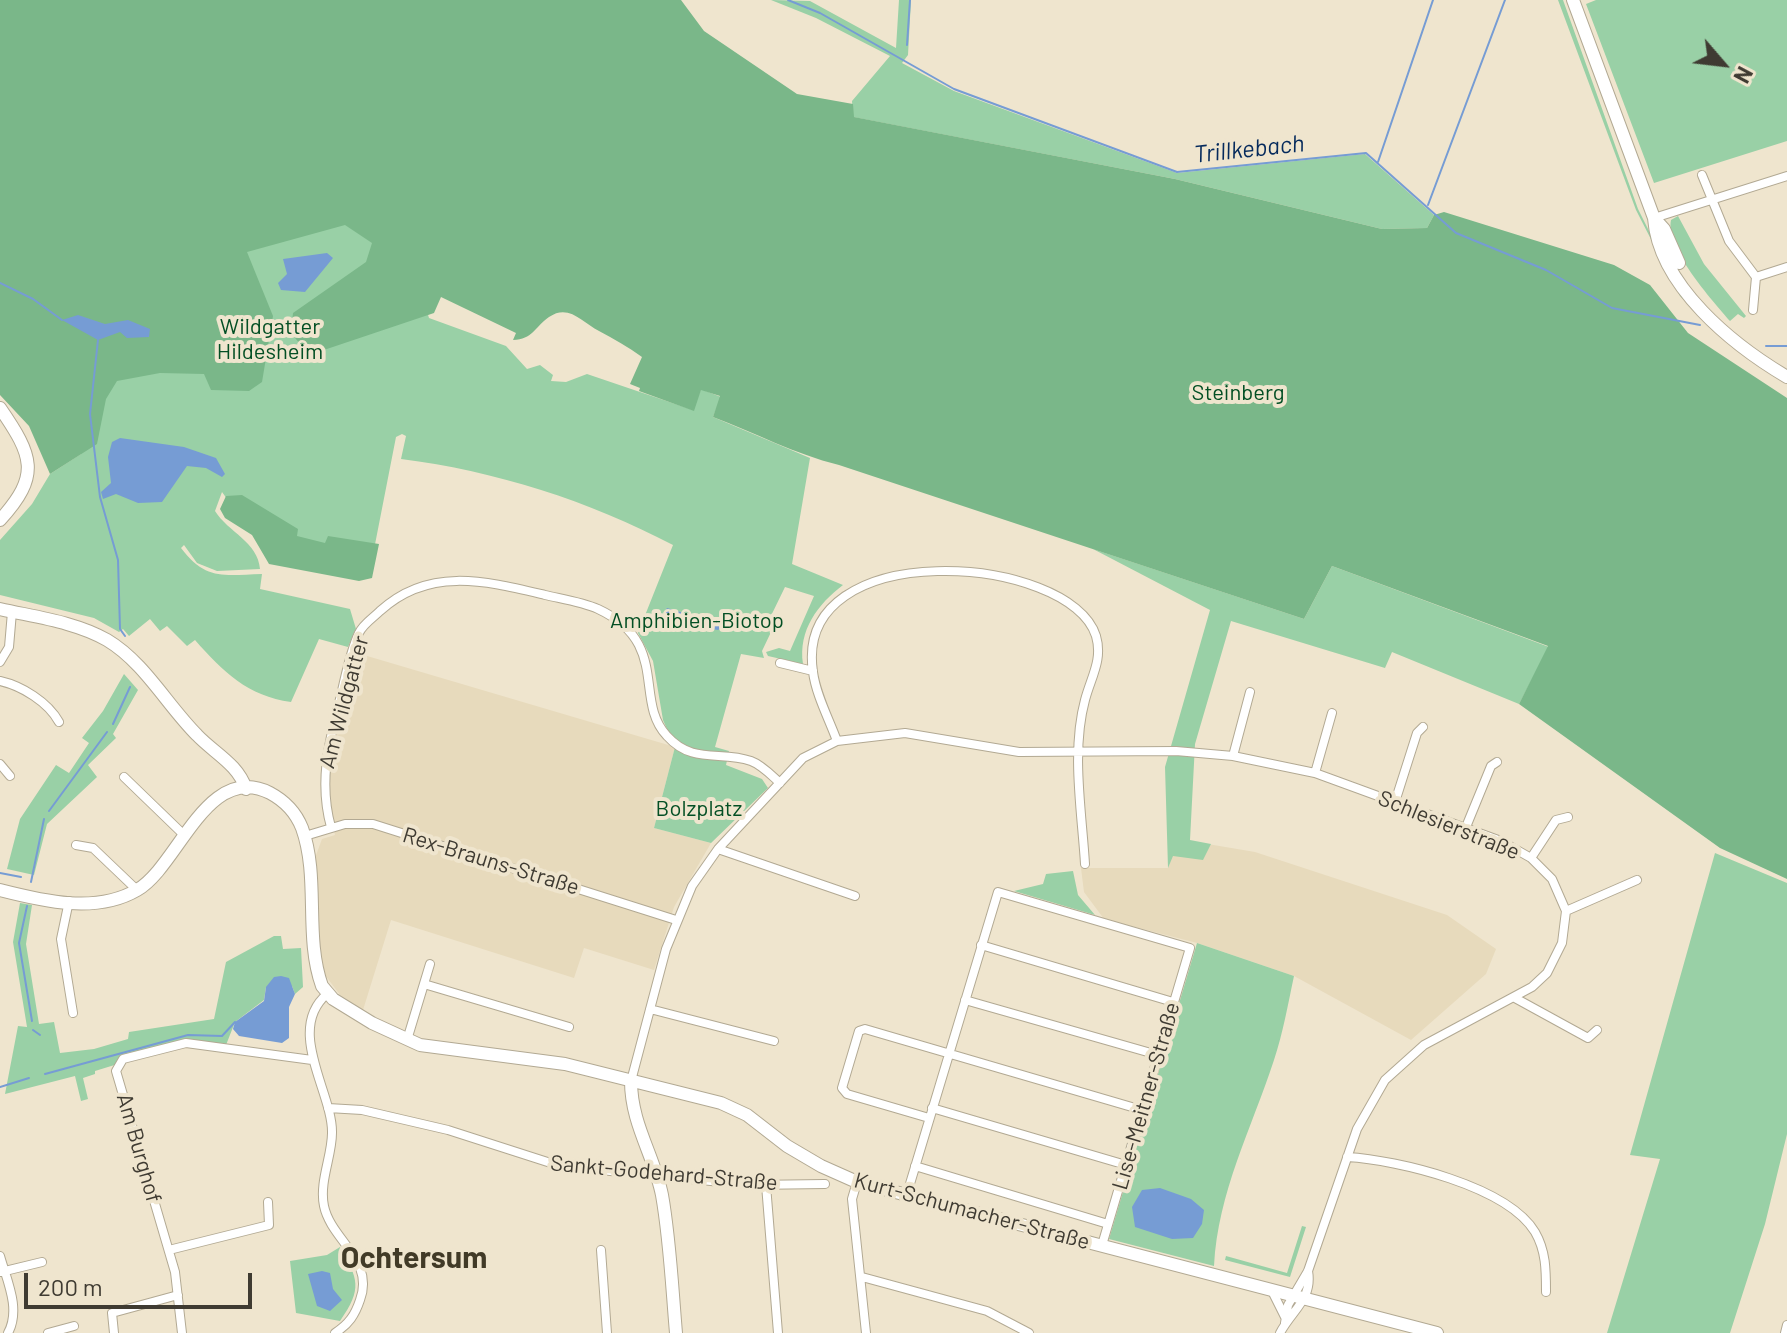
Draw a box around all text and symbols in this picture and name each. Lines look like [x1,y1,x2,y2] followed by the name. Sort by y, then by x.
[1683,24,1763,104] north arrow
[1729,63,1759,88] text: N
[1192,129,1306,169] water label: Trillkebach
[217,314,323,366] park label: Wildgatter Hildesheim
[1192,380,1284,406] park label: Steinberg
[610,608,784,634] park label: Amphibien-Biotop
[314,633,374,771] street label: Am Wildgatter
[1374,785,1524,865] street label: Schlesierstraße
[656,796,742,822] park label: Bolzplatz
[399,822,583,900] street label: Rex-Brauns-Straße
[1107,999,1185,1193] street label: Lise-Meitner-Straße
[111,1090,167,1206] street label: Am Burghof
[549,1150,779,1196] street label: Sankt-Godehard-Straße
[851,1167,1093,1255] street label: Kurt-Schumacher-Straße
[341,1240,487,1276] district label: Ochtersum
[28,1257,256,1307] scale bar
[38,1272,103,1301] text: 200 m

